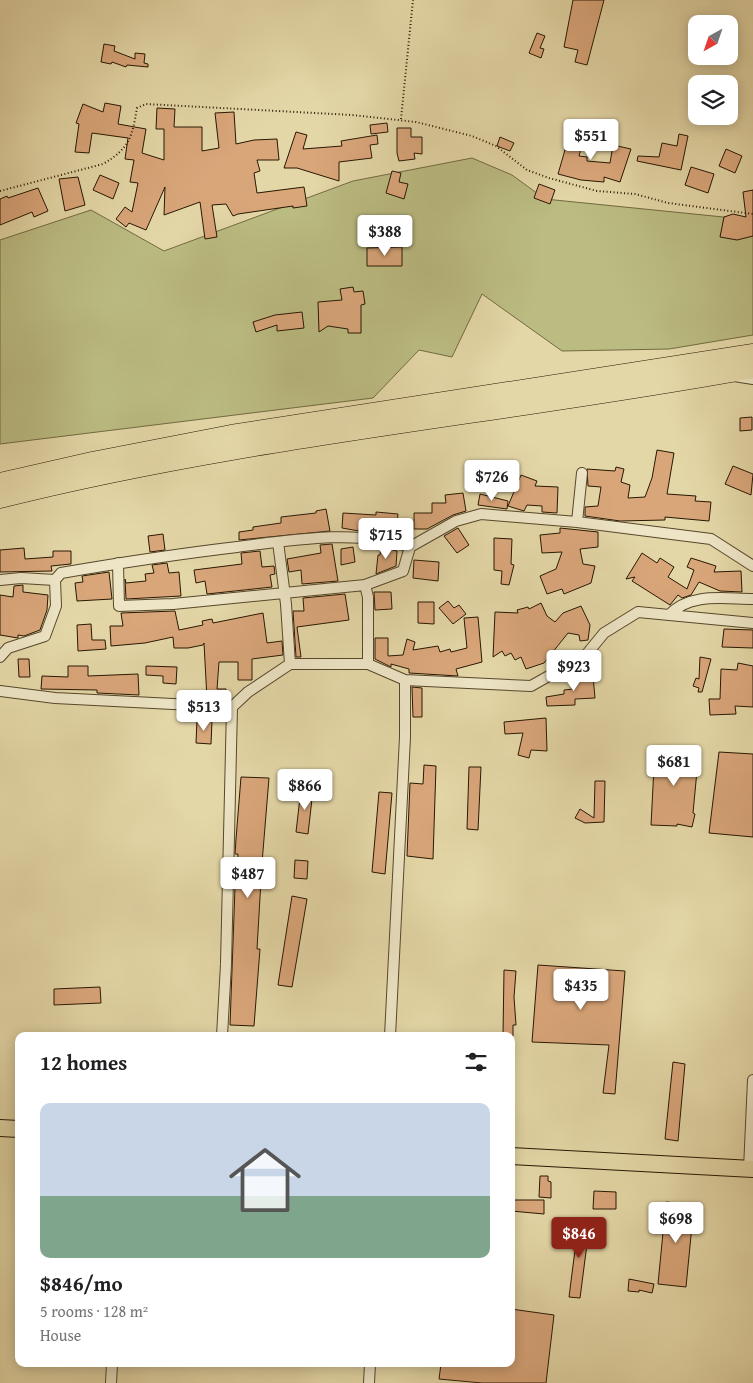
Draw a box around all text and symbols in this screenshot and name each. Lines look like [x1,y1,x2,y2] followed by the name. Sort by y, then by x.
[688,15,738,65] north arrow
[688,15,738,125] map controls
[688,75,738,125] button: layers
[561,119,621,161] pin: $551
[574,123,608,147] text: $551
[355,214,415,257] pin: $388
[368,219,402,243] text: $388
[462,460,522,502] pin: $726
[475,464,509,488] text: $726
[356,518,416,560] pin: $715
[369,522,403,546] text: $715
[544,650,604,692] pin: $923
[557,654,591,678] text: $923
[174,690,234,732] pin: $513
[187,694,221,718] text: $513
[644,744,704,787] pin: $681
[657,749,691,773] text: $681
[275,768,335,811] pin: $866
[288,773,322,797] text: $866
[218,856,278,899] pin: $487
[231,861,265,885] text: $487
[551,968,611,1011] pin: $435
[564,973,598,997] text: $435
[40,1047,127,1078] text: 12 homes
[462,1048,490,1076] icon: filters
[220,1135,310,1225] icon: home
[646,1202,706,1244] pin: $698
[659,1206,693,1230] text: $698
[549,1216,609,1259] pin: $846
[562,1221,596,1245] text: $846
[40,1268,123,1299] text: $846/mo
[40,1299,148,1323] text: 5 rooms · 128 m²
[40,1323,81,1347] text: House

